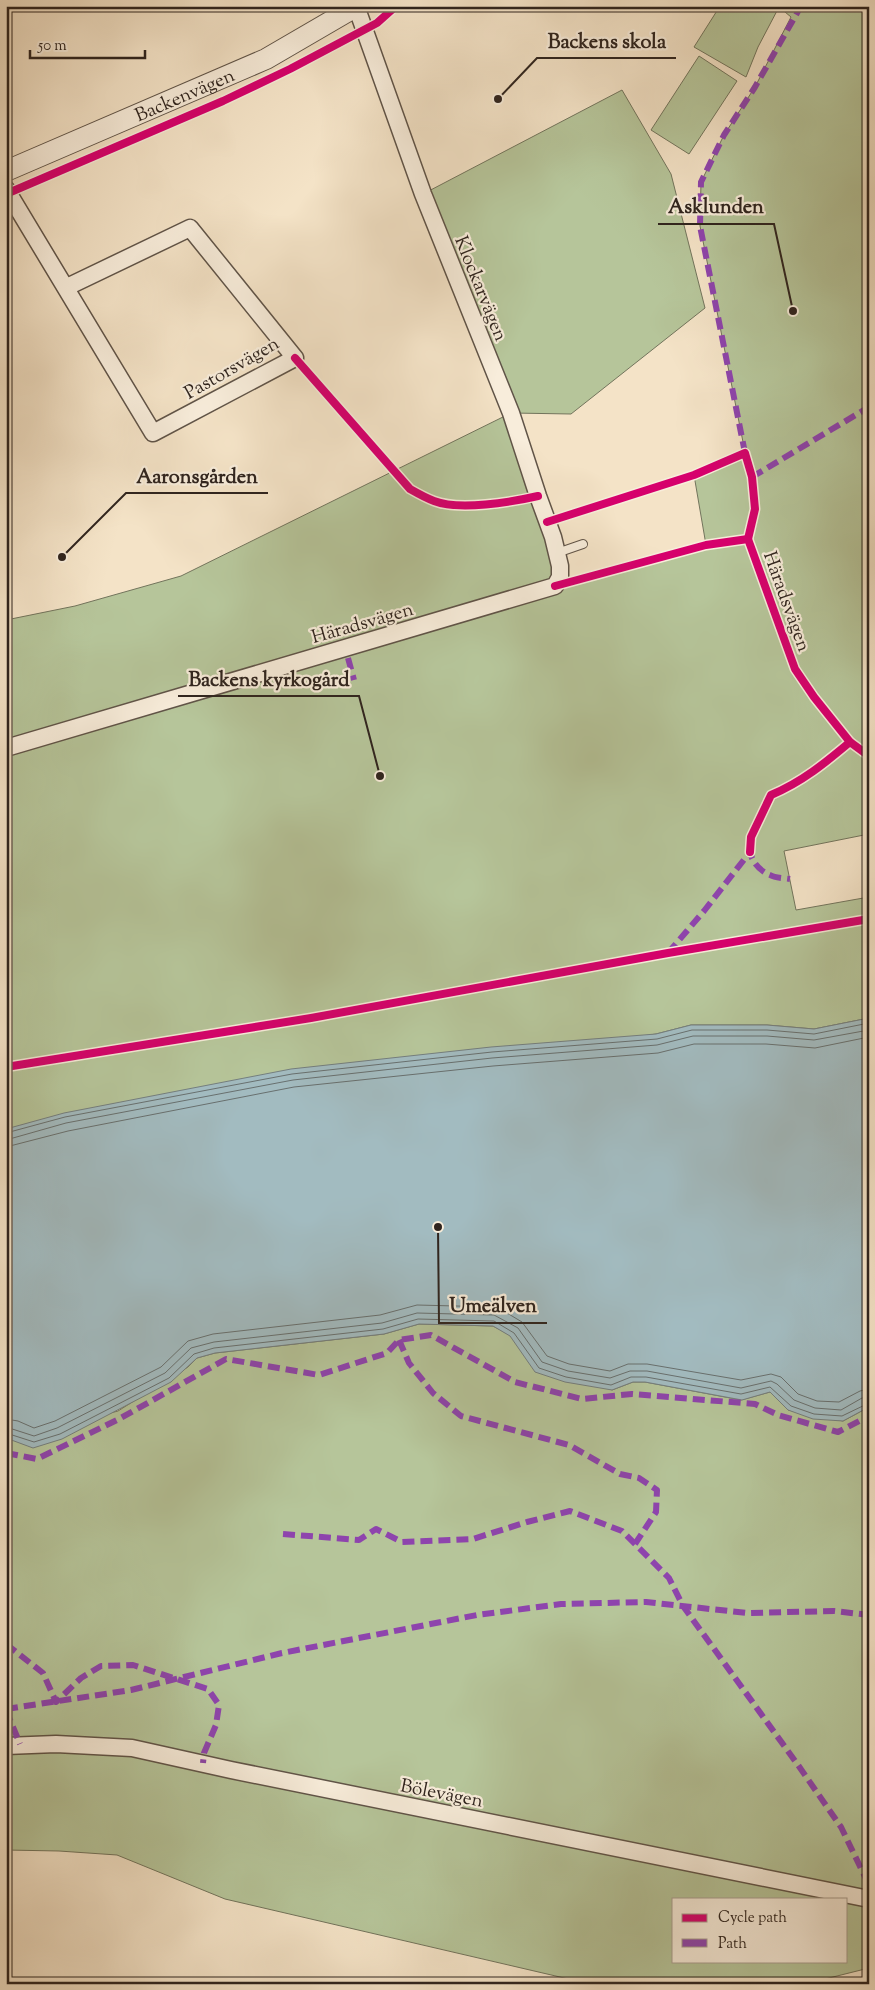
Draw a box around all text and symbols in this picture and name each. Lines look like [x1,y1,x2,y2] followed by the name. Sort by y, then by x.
[537,23,676,58] callout: Backens skola
[30,28,145,60] scale bar
[548,29,667,58] text: Backens skola
[37,36,67,57] text: 50 m
[131,63,239,130] street label: Backenvägen
[658,189,774,224] callout: Asklunden
[668,194,764,223] text: Asklunden
[446,232,513,346] street label: Klockarvägen
[180,331,285,407] street label: Pastorsvägen
[126,458,268,493] callout: Aaronsgården
[136,464,258,493] text: Aaronsgården
[755,548,816,656] street label: Häradsvägen
[308,597,417,652] street label: Häradsvägen
[178,661,359,696] callout: Backens kyrkogård
[188,667,350,696] text: Backens kyrkogård
[439,1288,547,1323] callout: Umeälven
[449,1293,537,1322] text: Umeälven
[398,1773,485,1816] street label: Bölevägen
[672,1898,848,1962] legend
[718,1908,787,1929] text: Cycle path
[718,1934,747,1955] text: Path

